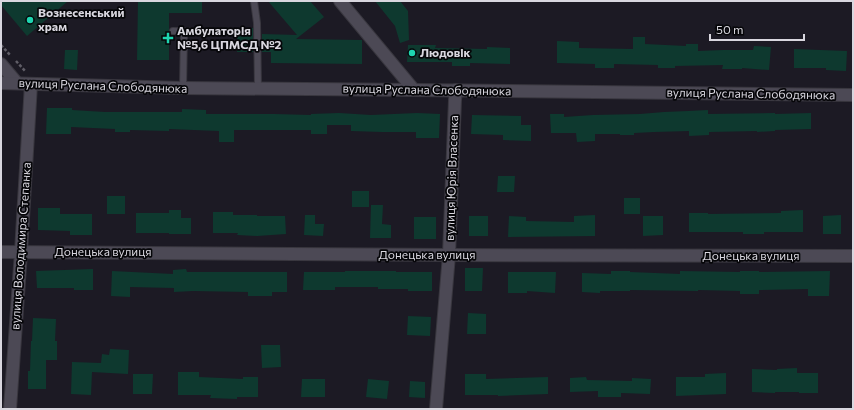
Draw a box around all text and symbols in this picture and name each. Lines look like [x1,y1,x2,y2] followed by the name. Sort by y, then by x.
[38,5,124,33] place label: Вознесенський храм
[25,15,35,25] marker: Вознесенський храм
[710,16,804,42] scale bar
[716,22,744,36] text: 50 m
[177,23,282,51] place label: Амбулаторія №5,6 ЦПМСД №2
[162,32,174,44] marker: Амбулаторія №5,6 ЦПМСД №2
[420,45,471,59] place label: Людовік
[407,48,417,58] marker: Людовік
[18,75,188,95] street label: вулиця Руслана Слободянюка
[342,81,512,97] street label: вулиця Руслана Слободянюка
[666,85,836,101] street label: вулиця Руслана Слободянюка
[442,115,460,241] street label: вулиця Юрія Власенка
[7,162,33,330] street label: вулиця Володимира Степанка
[54,244,152,258] street label: Донецька вулиця
[378,247,476,261] street label: Донецька вулиця
[702,248,800,262] street label: Донецька вулиця

